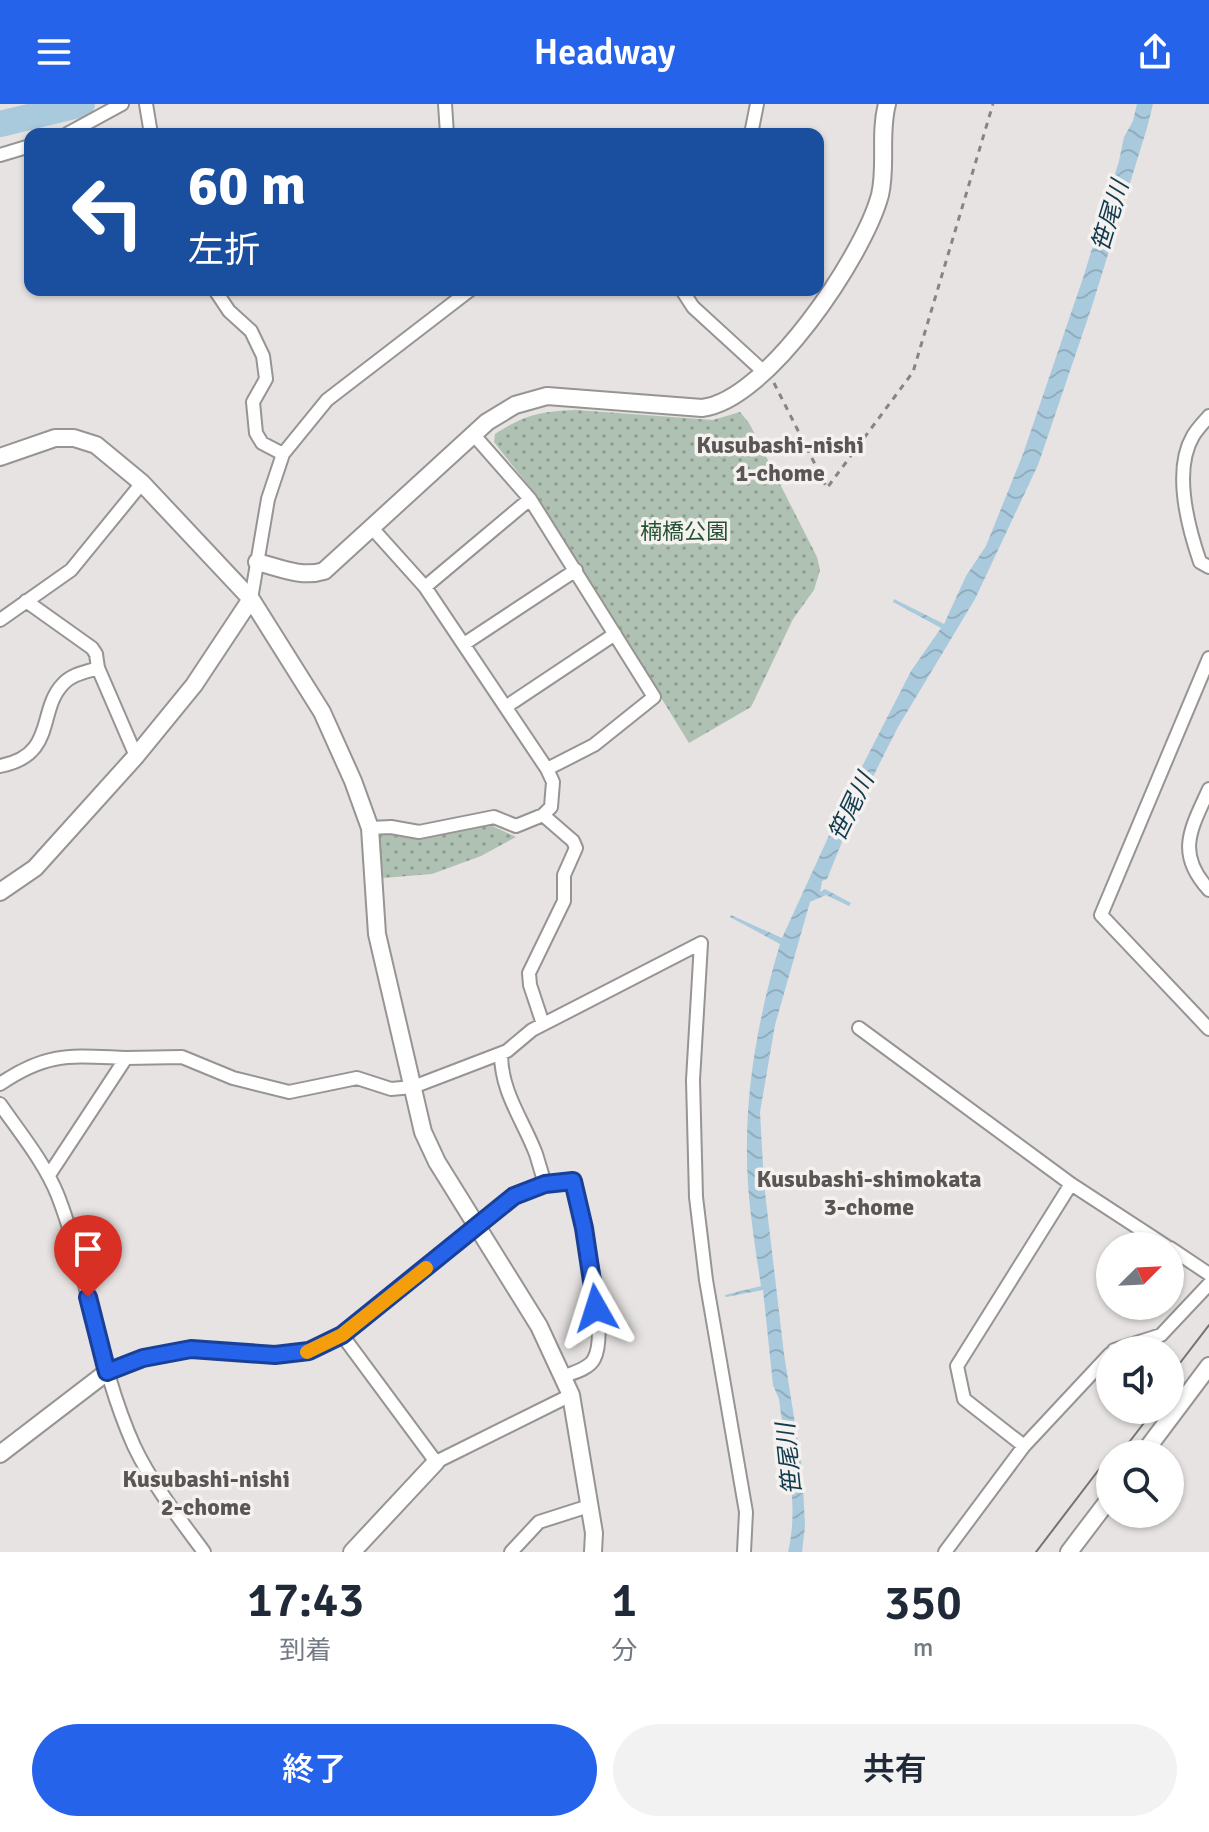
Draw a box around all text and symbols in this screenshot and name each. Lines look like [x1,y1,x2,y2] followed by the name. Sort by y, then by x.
[32,30,76,74] icon: menu
[534,30,675,75] text: Headway
[1133,30,1177,74] icon: share
[188,151,306,220] text: 60 m
[56,160,160,264] icon: left
[1085,174,1136,255] water label: 笹尾川
[188,228,260,273] text: 左折
[696,430,864,488] district label: Kusubashi-nishi 1-chome
[640,518,728,545] park label: 楠橋公園
[822,765,882,846] water label: 笹尾川
[756,1164,982,1222] district label: Kusubashi-shimokata 3-chome
[54,1215,122,1297] pin
[66,1227,110,1271] icon: arrive
[1096,1232,1184,1320] north arrow
[1096,1232,1184,1528] map controls
[554,1266,638,1350] position arrow
[1096,1336,1184,1424] button: sound
[770,1419,808,1496] water label: 笹尾川
[1096,1440,1184,1528] button: search
[122,1464,290,1522] district label: Kusubashi-nishi 2-chome
[247,1571,364,1630] text: 17:43
[611,1571,637,1630] text: 1
[884,1574,962,1633] text: 350
[913,1632,933,1664] text: m
[280,1635,332,1667] text: 到着
[611,1635,637,1667] text: 分
[32,1724,597,1816] button: 終了
[613,1724,1177,1816] button: 共有

